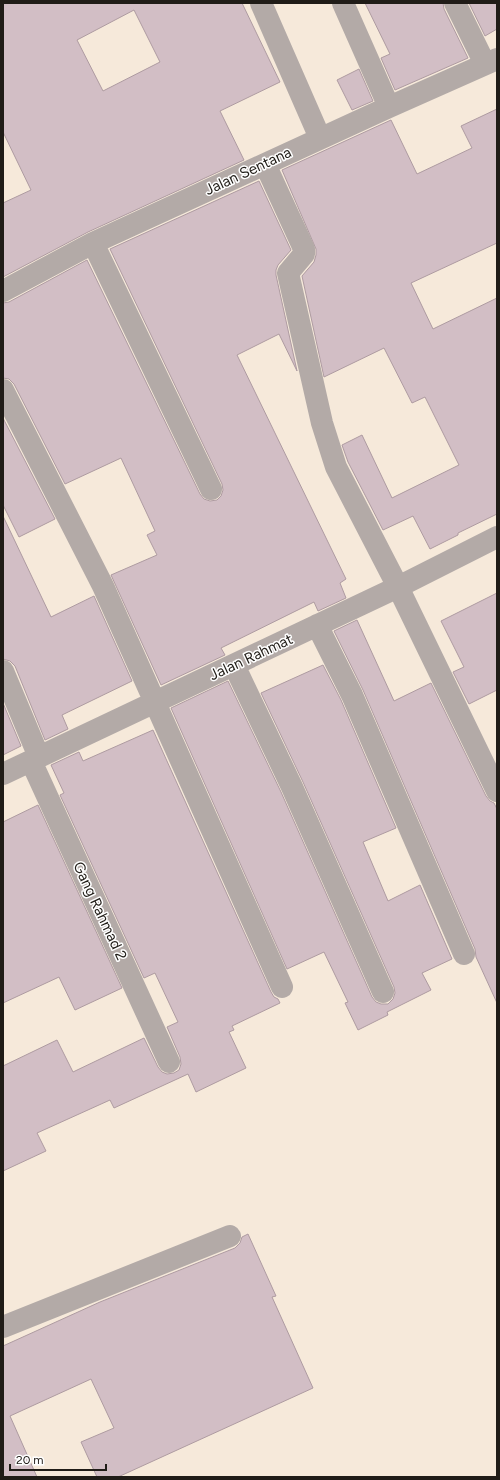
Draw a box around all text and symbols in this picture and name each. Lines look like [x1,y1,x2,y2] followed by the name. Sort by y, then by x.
[202,143,294,199] street label: Jalan Sentana
[206,630,296,684] street label: Jalan Rahmat
[69,859,131,963] street label: Gang Rahmad 2
[10,1446,106,1472] scale bar
[16,1453,44,1467] text: 20 m

